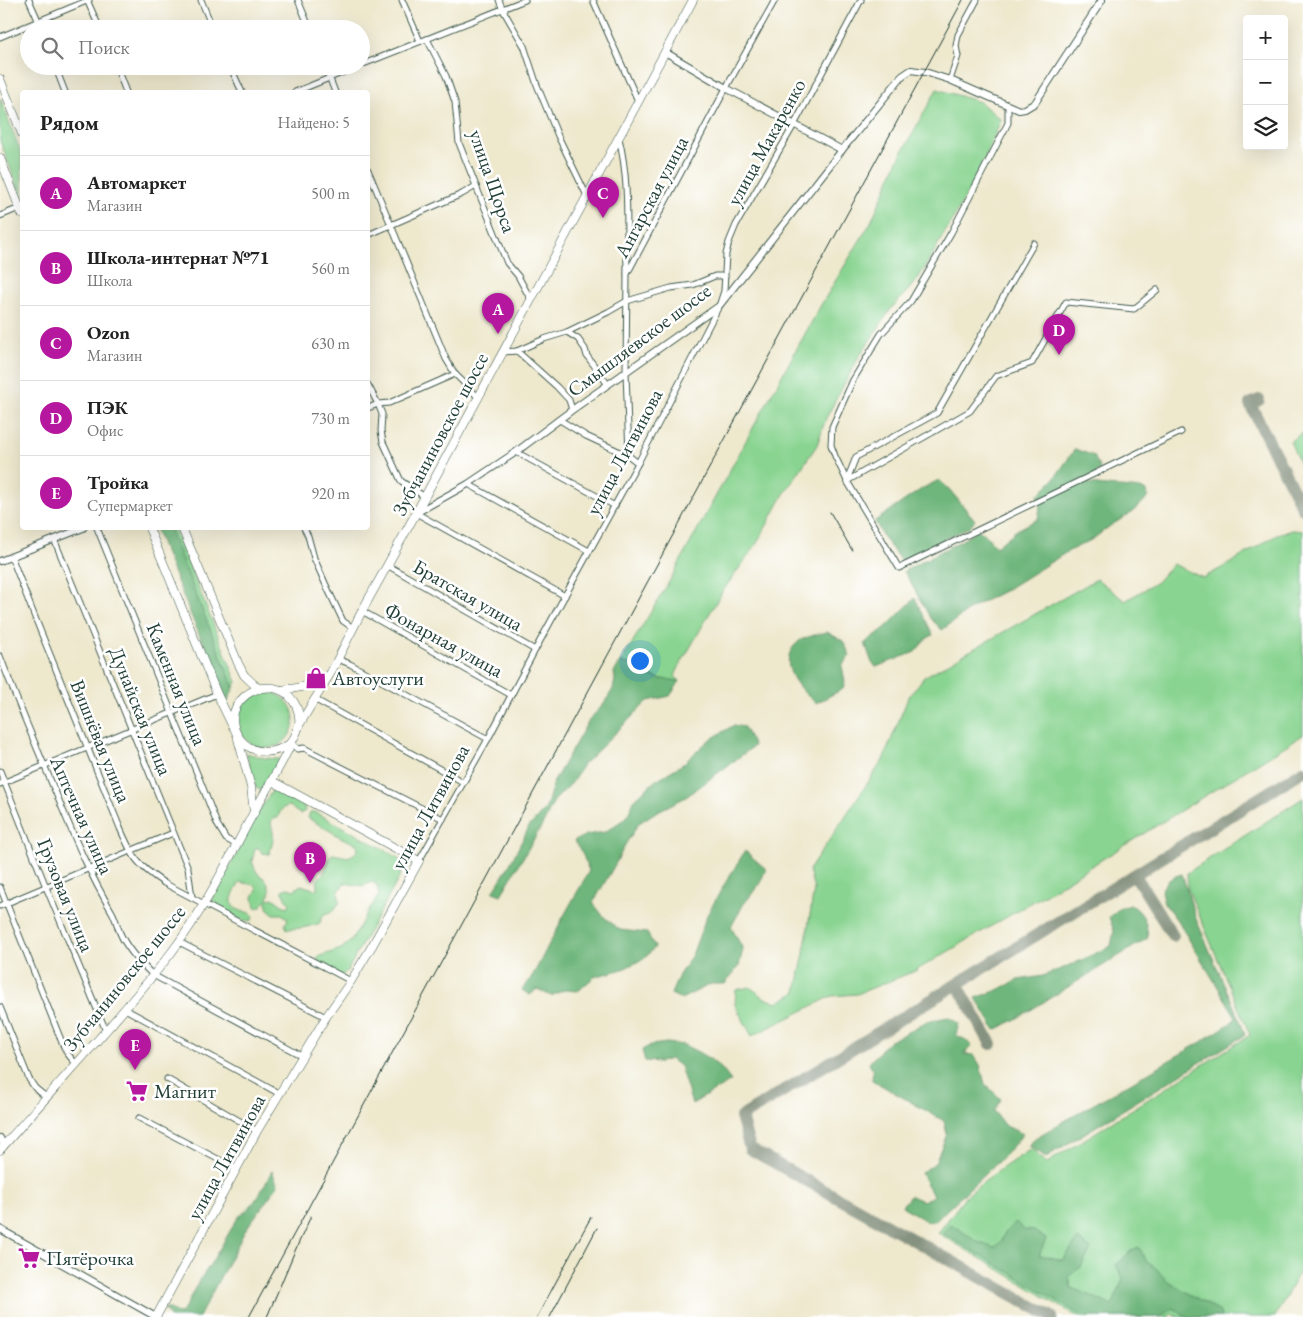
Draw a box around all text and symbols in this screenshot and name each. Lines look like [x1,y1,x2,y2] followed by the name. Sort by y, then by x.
[1243,15,1288,150] map controls
[1243,15,1288,60] button: +
[20,20,370,75] search box
[38,34,66,62] icon: search
[78,35,130,60] text: Поиск
[1243,60,1288,105] button: −
[720,74,812,210] street label: улица Макаренко
[1243,105,1288,150] button: layers
[40,109,99,136] text: Рядом
[278,112,350,133] text: Найдено: 5
[463,126,523,236] street label: улица Щорса
[607,132,694,263] street label: Ангарская улица
[87,170,186,195] text: Автомаркет
[587,177,619,218] pin: C
[50,183,62,204] text: A
[311,183,350,204] text: 500 m
[87,195,142,216] text: Магазин
[87,245,270,270] text: Школа-интернат №71
[51,258,61,279] text: B
[311,258,350,279] text: 560 m
[87,270,132,291] text: Школа
[562,277,716,403] street label: Смышляевское шоссе
[482,293,514,334] pin: A
[1043,314,1075,355] pin: D
[87,320,130,345] text: Ozon
[50,333,62,354] text: C
[311,333,350,354] text: 630 m
[87,345,142,366] text: Магазин
[386,348,494,520] street label: Зубчаниновское шоссе
[580,384,668,520] street label: улица Литвинова
[87,395,128,420] text: ПЭК
[50,408,62,429] text: D
[311,408,350,429] text: 730 m
[87,420,124,441] text: Офис
[87,470,149,495] text: Тройка
[51,483,61,504] text: E
[311,483,350,504] text: 920 m
[87,495,173,516] text: Супермаркет
[408,553,528,637] street label: Братская улица
[380,597,508,683] street label: Фонарная улица
[141,619,213,749] street label: Каменная улица
[103,643,179,779] street label: Дунайская улица
[627,648,653,674] your location
[303,665,329,691] shop icon: Автоуслуги
[331,665,424,691] place label: Автоуслуги
[65,676,137,806] street label: Вишнёвая улица
[385,740,475,874] street label: улица Литвинова
[44,751,120,878] street label: Аптечная улица
[31,834,101,956] street label: Грузовая улица
[294,842,326,883] pin: B
[57,899,191,1056] street label: Зубчаниновское шоссе
[119,1029,151,1070] pin: E
[124,1078,150,1104] supermarket icon: Магнит
[154,1078,216,1104] place label: Магнит
[181,1090,271,1224] street label: улица Литвинова
[16,1245,42,1271] supermarket icon: Пятёрочка
[46,1245,134,1271] place label: Пятёрочка

